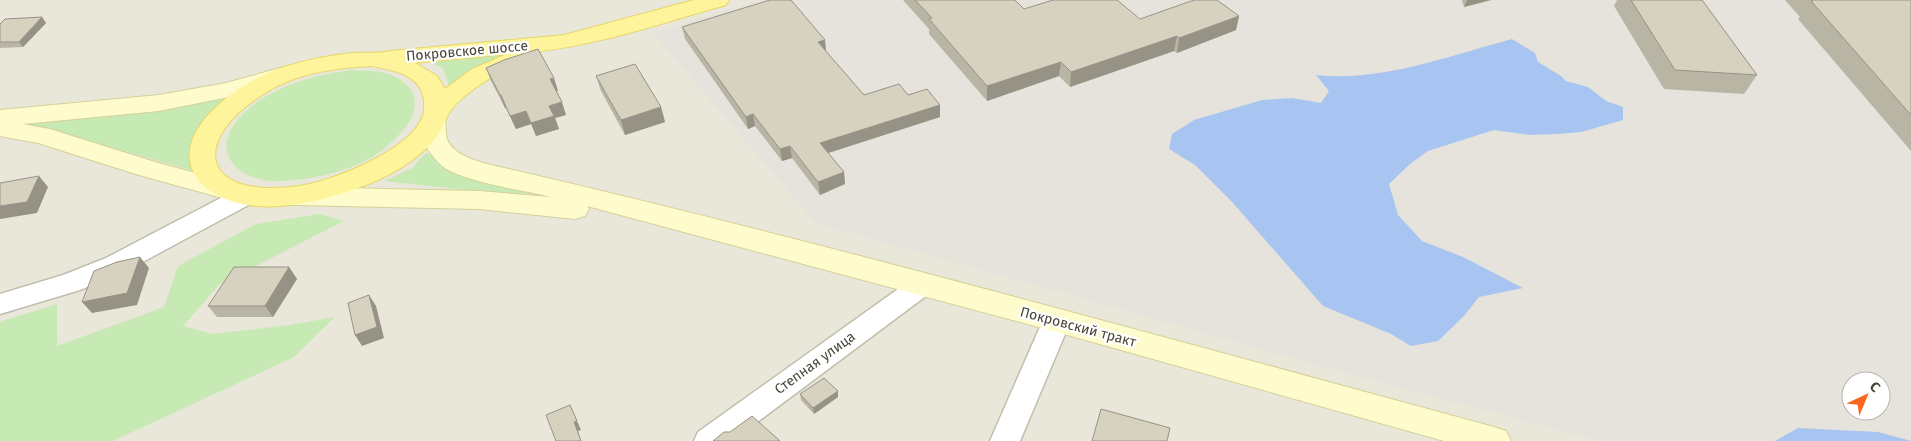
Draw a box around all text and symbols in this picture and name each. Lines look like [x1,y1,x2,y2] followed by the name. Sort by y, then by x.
[405,37,529,65] street label: Покровское шоссе
[1018,303,1139,351] street label: Покровский тракт
[771,328,859,398] street label: Степная улица
[1841,371,1891,421] north arrow
[1866,378,1883,396] text: С

